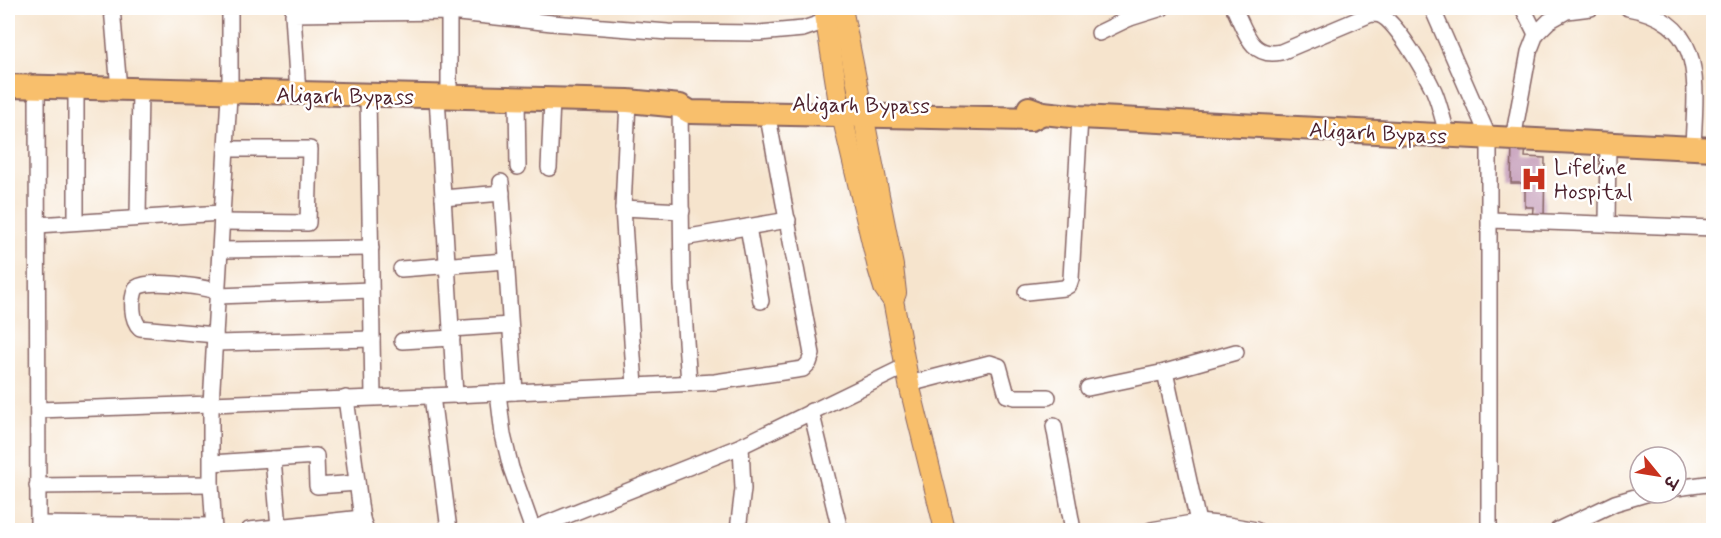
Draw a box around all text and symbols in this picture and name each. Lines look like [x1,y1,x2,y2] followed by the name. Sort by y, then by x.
[276,82,414,113] street label: Aligarh Bypass
[792,91,930,122] street label: Aligarh Bypass
[1308,116,1448,153] street label: Aligarh Bypass
[1554,154,1632,207] place label: Lifeline Hospital
[1519,164,1549,194] hospital icon: Lifeline Hospital
[1628,445,1688,505] north arrow
[1657,470,1682,493] text: उ

